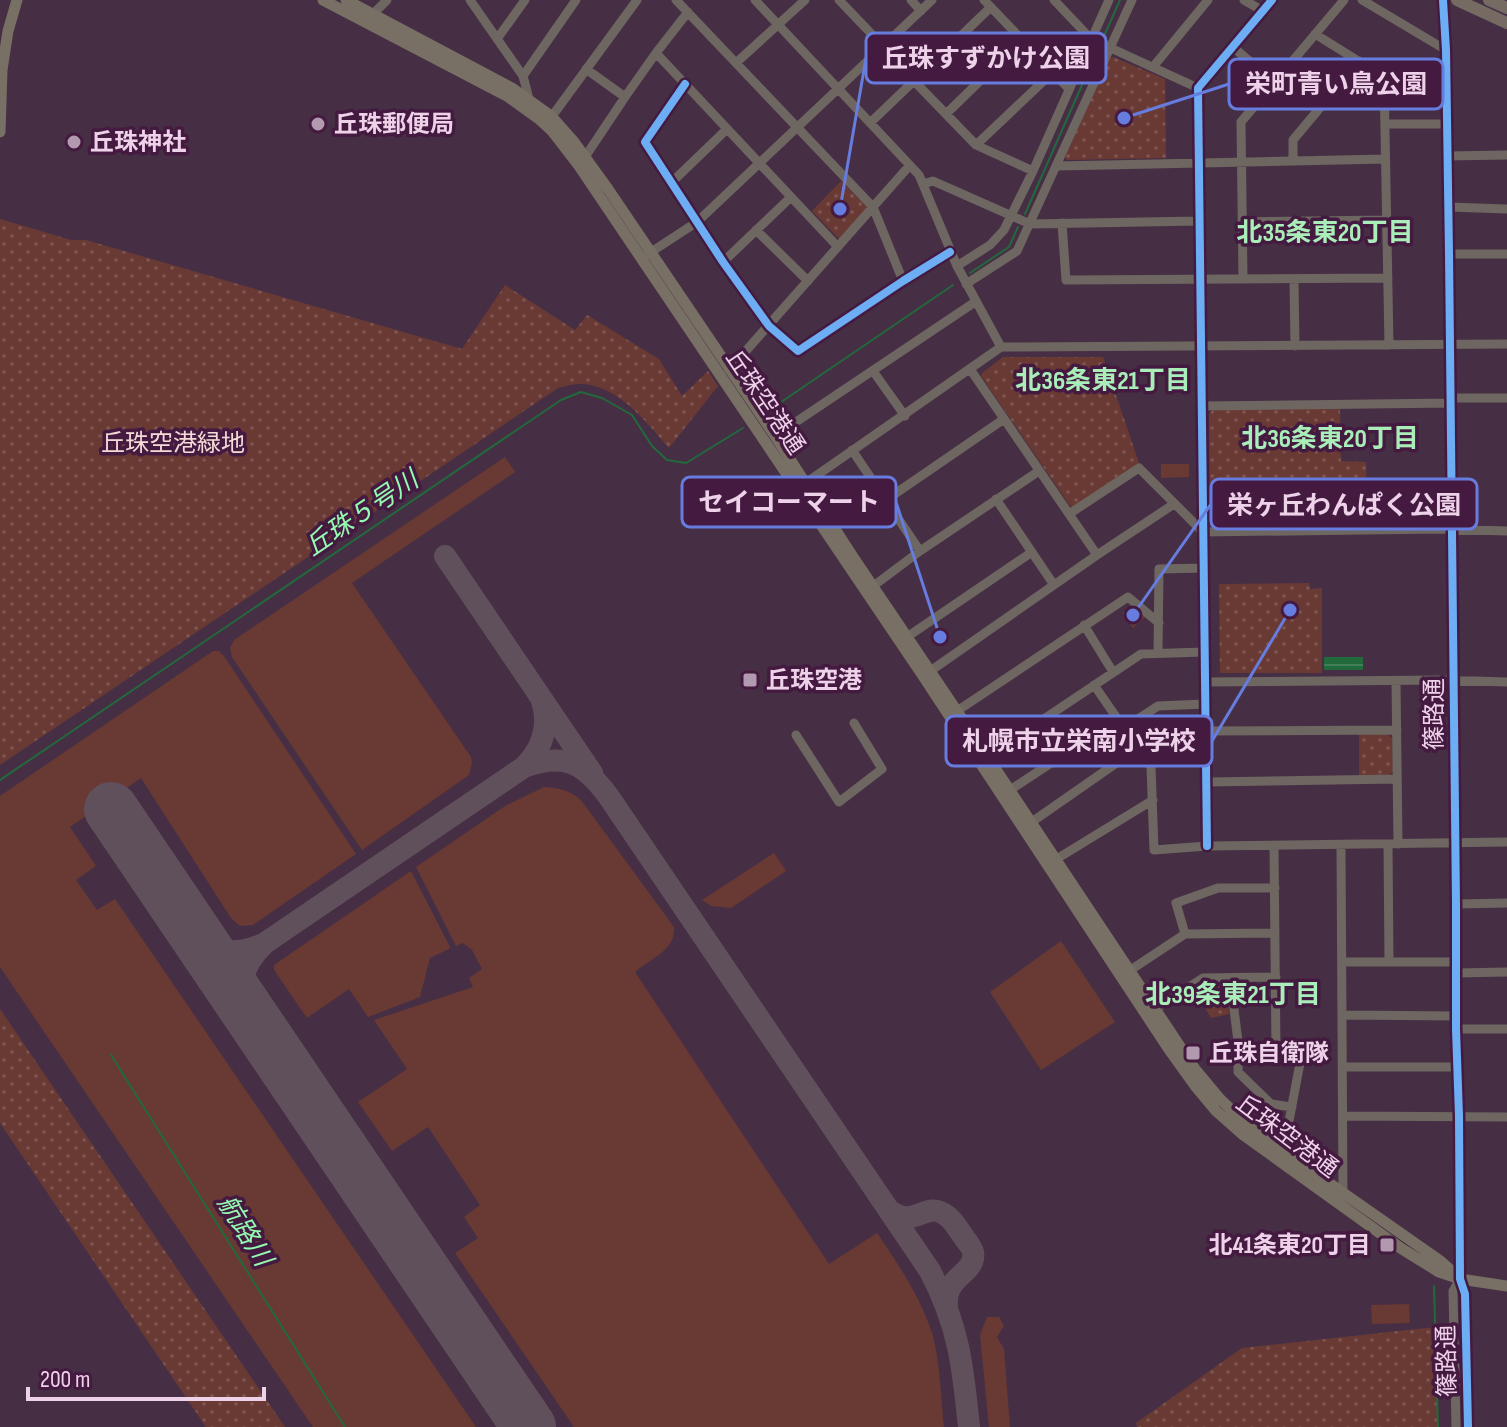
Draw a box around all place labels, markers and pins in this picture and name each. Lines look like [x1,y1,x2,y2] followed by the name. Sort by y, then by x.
[866,33,1106,83] callout: 丘珠すずかけ公園
[1229,59,1443,109] callout: 栄町青い鳥公園
[334,110,454,139] place label: 丘珠郵便局
[309,115,327,133] marker: 丘珠郵便局
[90,128,186,157] place label: 丘珠神社
[65,133,83,151] marker: 丘珠神社
[682,477,896,527] callout: セイコーマート
[1211,479,1477,529] callout: 栄ヶ丘わんぱく公園
[766,666,862,695] place label: 丘珠空港
[741,671,759,689] marker: 丘珠空港
[946,716,1212,766] callout: 札幌市立栄南小学校
[1209,1039,1329,1068] place label: 丘珠自衛隊
[1184,1044,1202,1062] marker: 丘珠自衛隊
[1208,1231,1371,1260] place label: 北41条東20丁目
[1378,1236,1396,1254] marker: 北41条東20丁目

